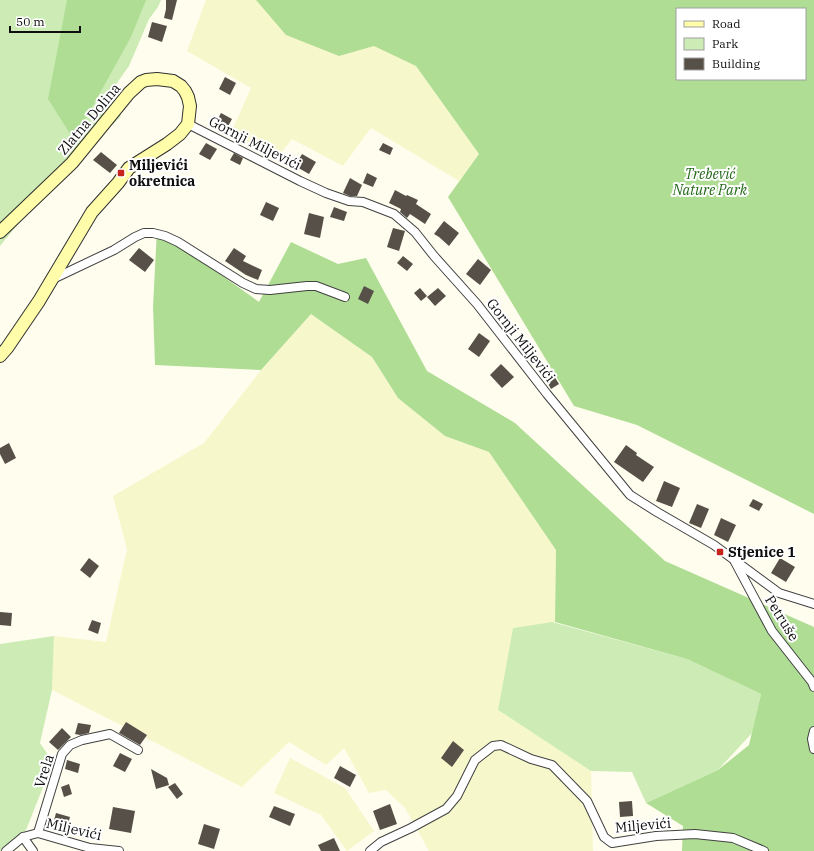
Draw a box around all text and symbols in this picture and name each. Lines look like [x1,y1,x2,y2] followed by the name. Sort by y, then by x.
[10,8,80,34] scale bar
[676,8,806,80] legend
[16,14,45,29] text: 50 m
[712,16,741,31] text: Road
[712,36,738,51] text: Park
[712,56,760,71] text: Building
[54,79,125,159] street label: Zlatna Dolina
[206,112,304,174] street label: Gornji Miljevići
[129,156,195,190] place label: Miljevići okretnica
[672,165,748,199] park label: Trebević Nature Park
[116,168,126,178] marker: Miljevići okretnica
[483,295,559,385] street label: Gornji Miljevići
[728,543,796,561] place label: Stjenice 1
[715,547,725,557] marker: Stjenice 1
[761,592,803,644] street label: Petruše
[30,752,58,790] street label: Vrela
[45,814,103,844] street label: Miljevići
[614,814,672,836] street label: Miljevići

